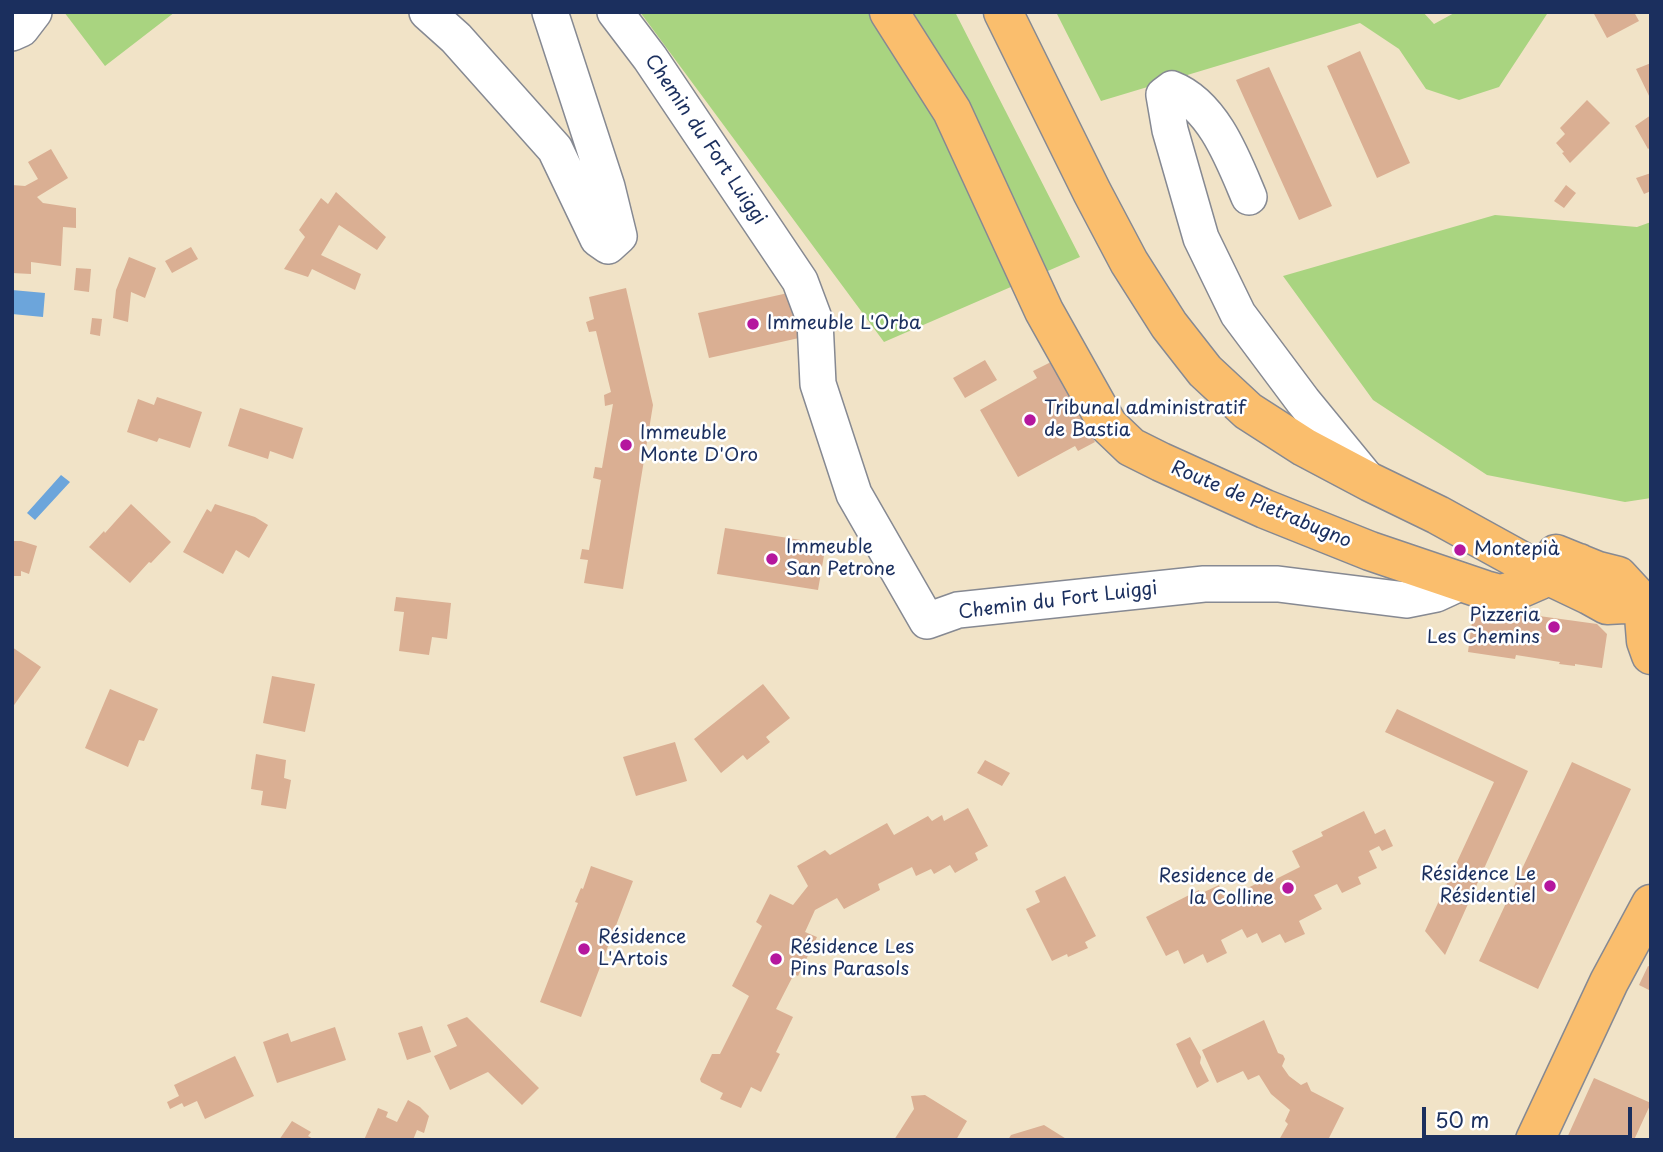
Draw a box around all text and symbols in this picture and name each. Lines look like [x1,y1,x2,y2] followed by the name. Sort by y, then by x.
[639,51,771,229] street label: Chemin du Fort Luiggi
[767,313,921,335] place label: Immeuble L'Orba
[745,316,761,332] marker: Immeuble L'Orba
[1044,398,1246,442] place label: Tribunal administratif de Bastia
[1022,412,1038,428] marker: Tribunal administratif de Bastia
[640,423,758,467] place label: Immeuble Monte D'Oro
[618,437,634,453] marker: Immeuble Monte D'Oro
[1167,457,1355,553] street label: Route de Pietrabugno
[786,537,896,581] place label: Immeuble San Petrone
[1474,539,1560,561] place label: Montepià
[1452,542,1468,558] marker: Montepià
[764,551,780,567] marker: Immeuble San Petrone
[957,577,1159,625] street label: Chemin du Fort Luiggi
[1427,605,1540,649] place label: Pizzeria Les Chemins
[1546,619,1562,635] marker: Pizzeria Les Chemins
[1421,864,1536,908] place label: Résidence Le Résidentiel
[1158,866,1274,910] place label: Residence de la Colline
[1542,878,1558,894] marker: Résidence Le Résidentiel
[1280,880,1296,896] marker: Residence de la Colline
[598,927,686,971] place label: Résidence L'Artois
[790,937,914,981] place label: Résidence Les Pins Parasols
[576,941,592,957] marker: Résidence L'Artois
[768,951,784,967] marker: Résidence Les Pins Parasols
[1425,1092,1635,1136] scale bar
[1435,1103,1489,1135] text: 50 m

